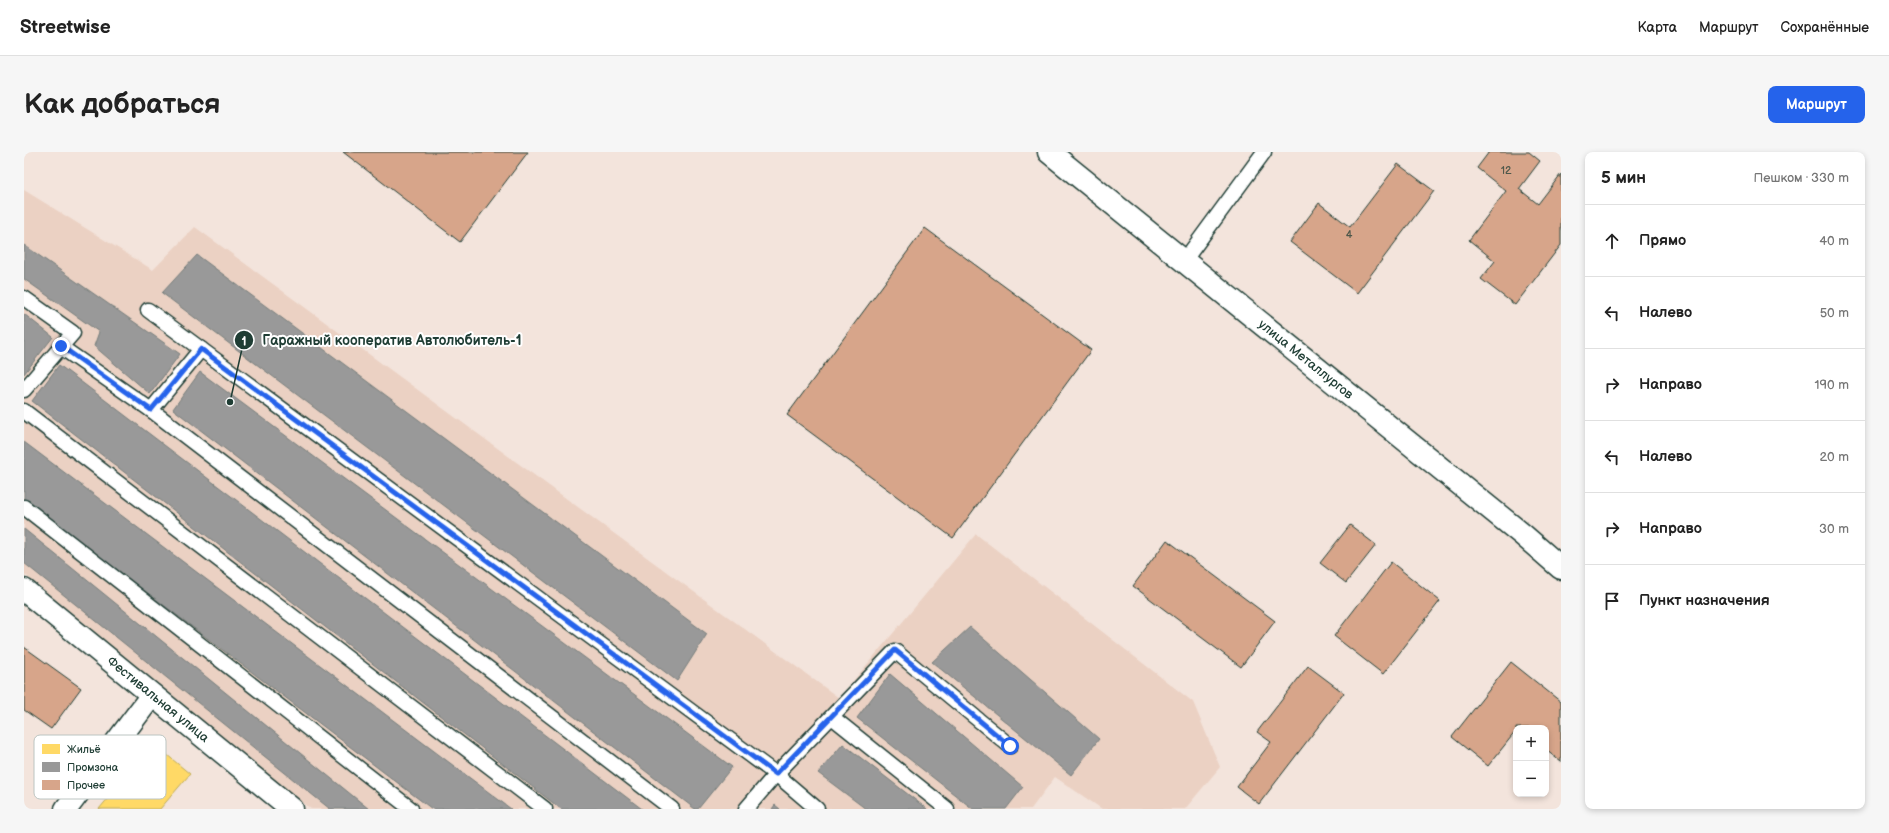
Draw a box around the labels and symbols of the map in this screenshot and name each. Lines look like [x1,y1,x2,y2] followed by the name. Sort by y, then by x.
[1501,164,1512,177] house number: 12
[1346,228,1353,241] house number: 4
[1255,316,1357,403] street label: улица Металлургов
[234,327,529,353] callout: Гаражный кооператив Автолюбитель-1
[262,332,522,349] text: Гаражный кооператив Автолюбитель-1
[241,334,247,349] text: 1
[52,337,70,355] route end
[104,653,212,746] street label: Фестивальная улица
[34,735,166,799] legend
[1001,737,1019,755] route start
[67,743,101,756] text: Жильё
[67,761,119,774] text: Промзона
[67,779,105,792] text: Прочее

